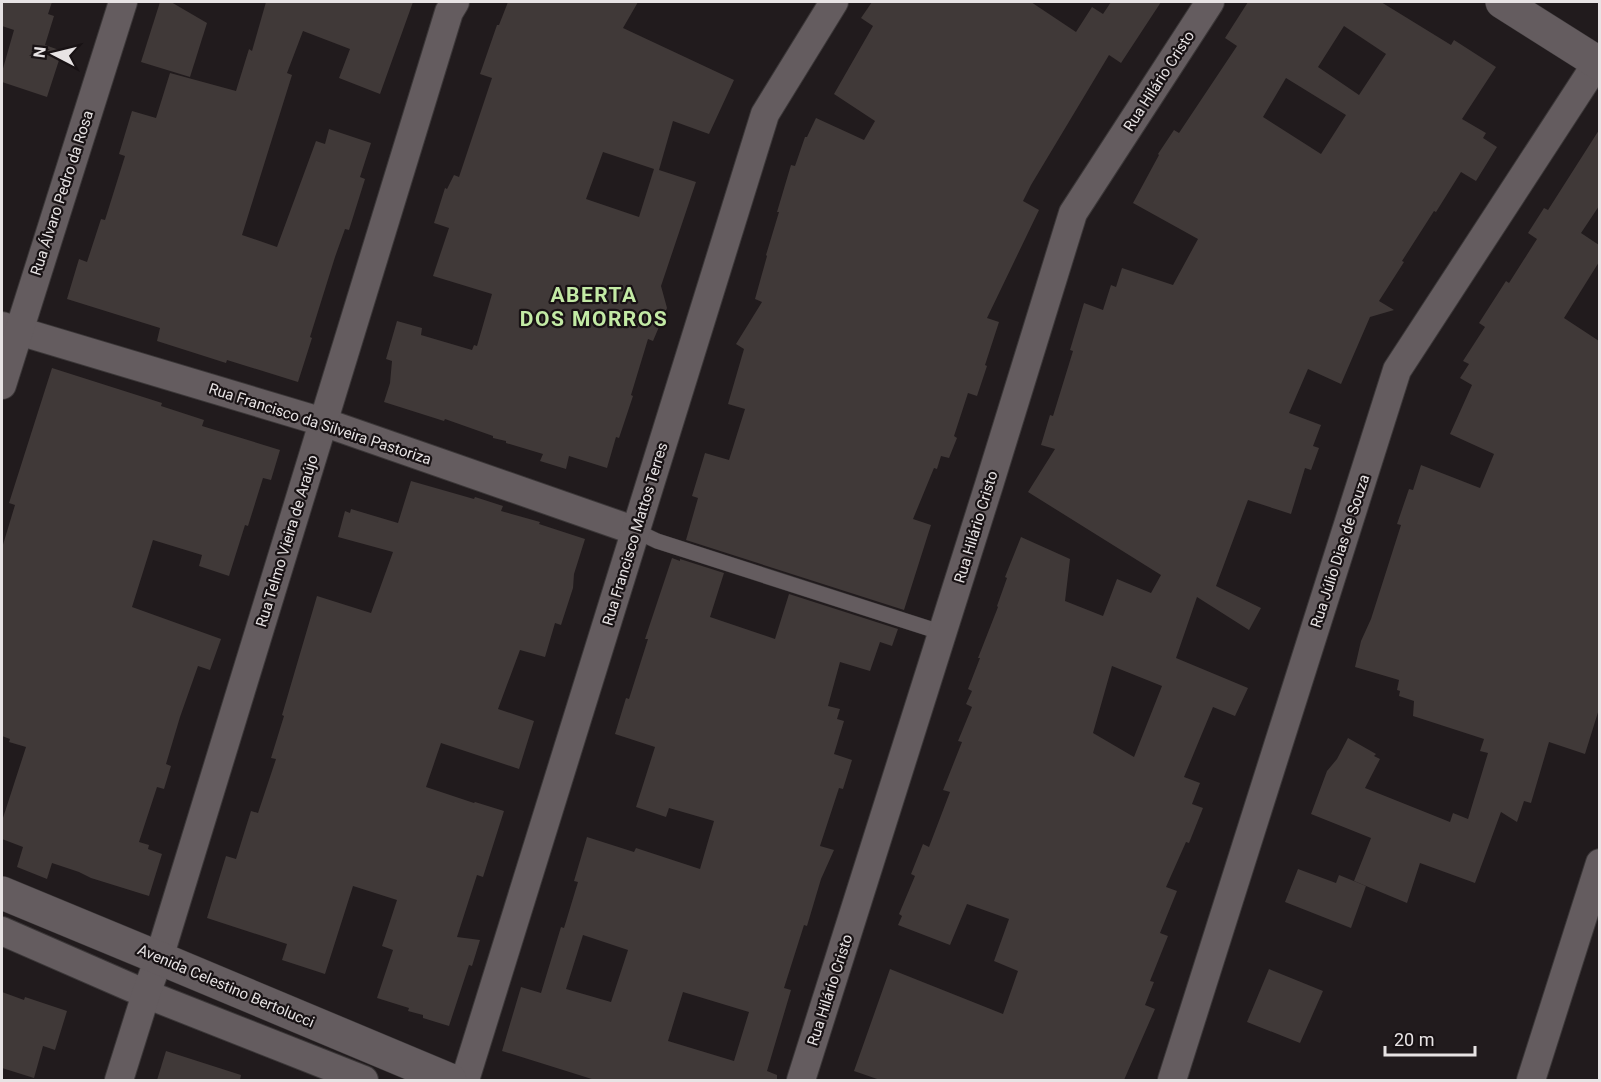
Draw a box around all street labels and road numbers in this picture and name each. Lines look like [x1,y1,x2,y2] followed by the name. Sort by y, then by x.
[1120,27,1198,135] street label: Rua Hilário Cristo
[27,108,97,278] street label: Rua Álvaro Pedro da Rosa
[206,379,434,469] street label: Rua Francisco da Silveira Pastoriza
[599,440,671,628] street label: Rua Francisco Mattos Terres
[252,453,322,629] street label: Rua Telmo Vieira de Araújo
[950,469,1002,585] street label: Rua Hilário Cristo
[1307,472,1373,630] street label: Rua Júlio Dias de Souza
[804,932,856,1048] street label: Rua Hilário Cristo
[135,941,317,1031] street label: Avenida Celestino Bertolucci

